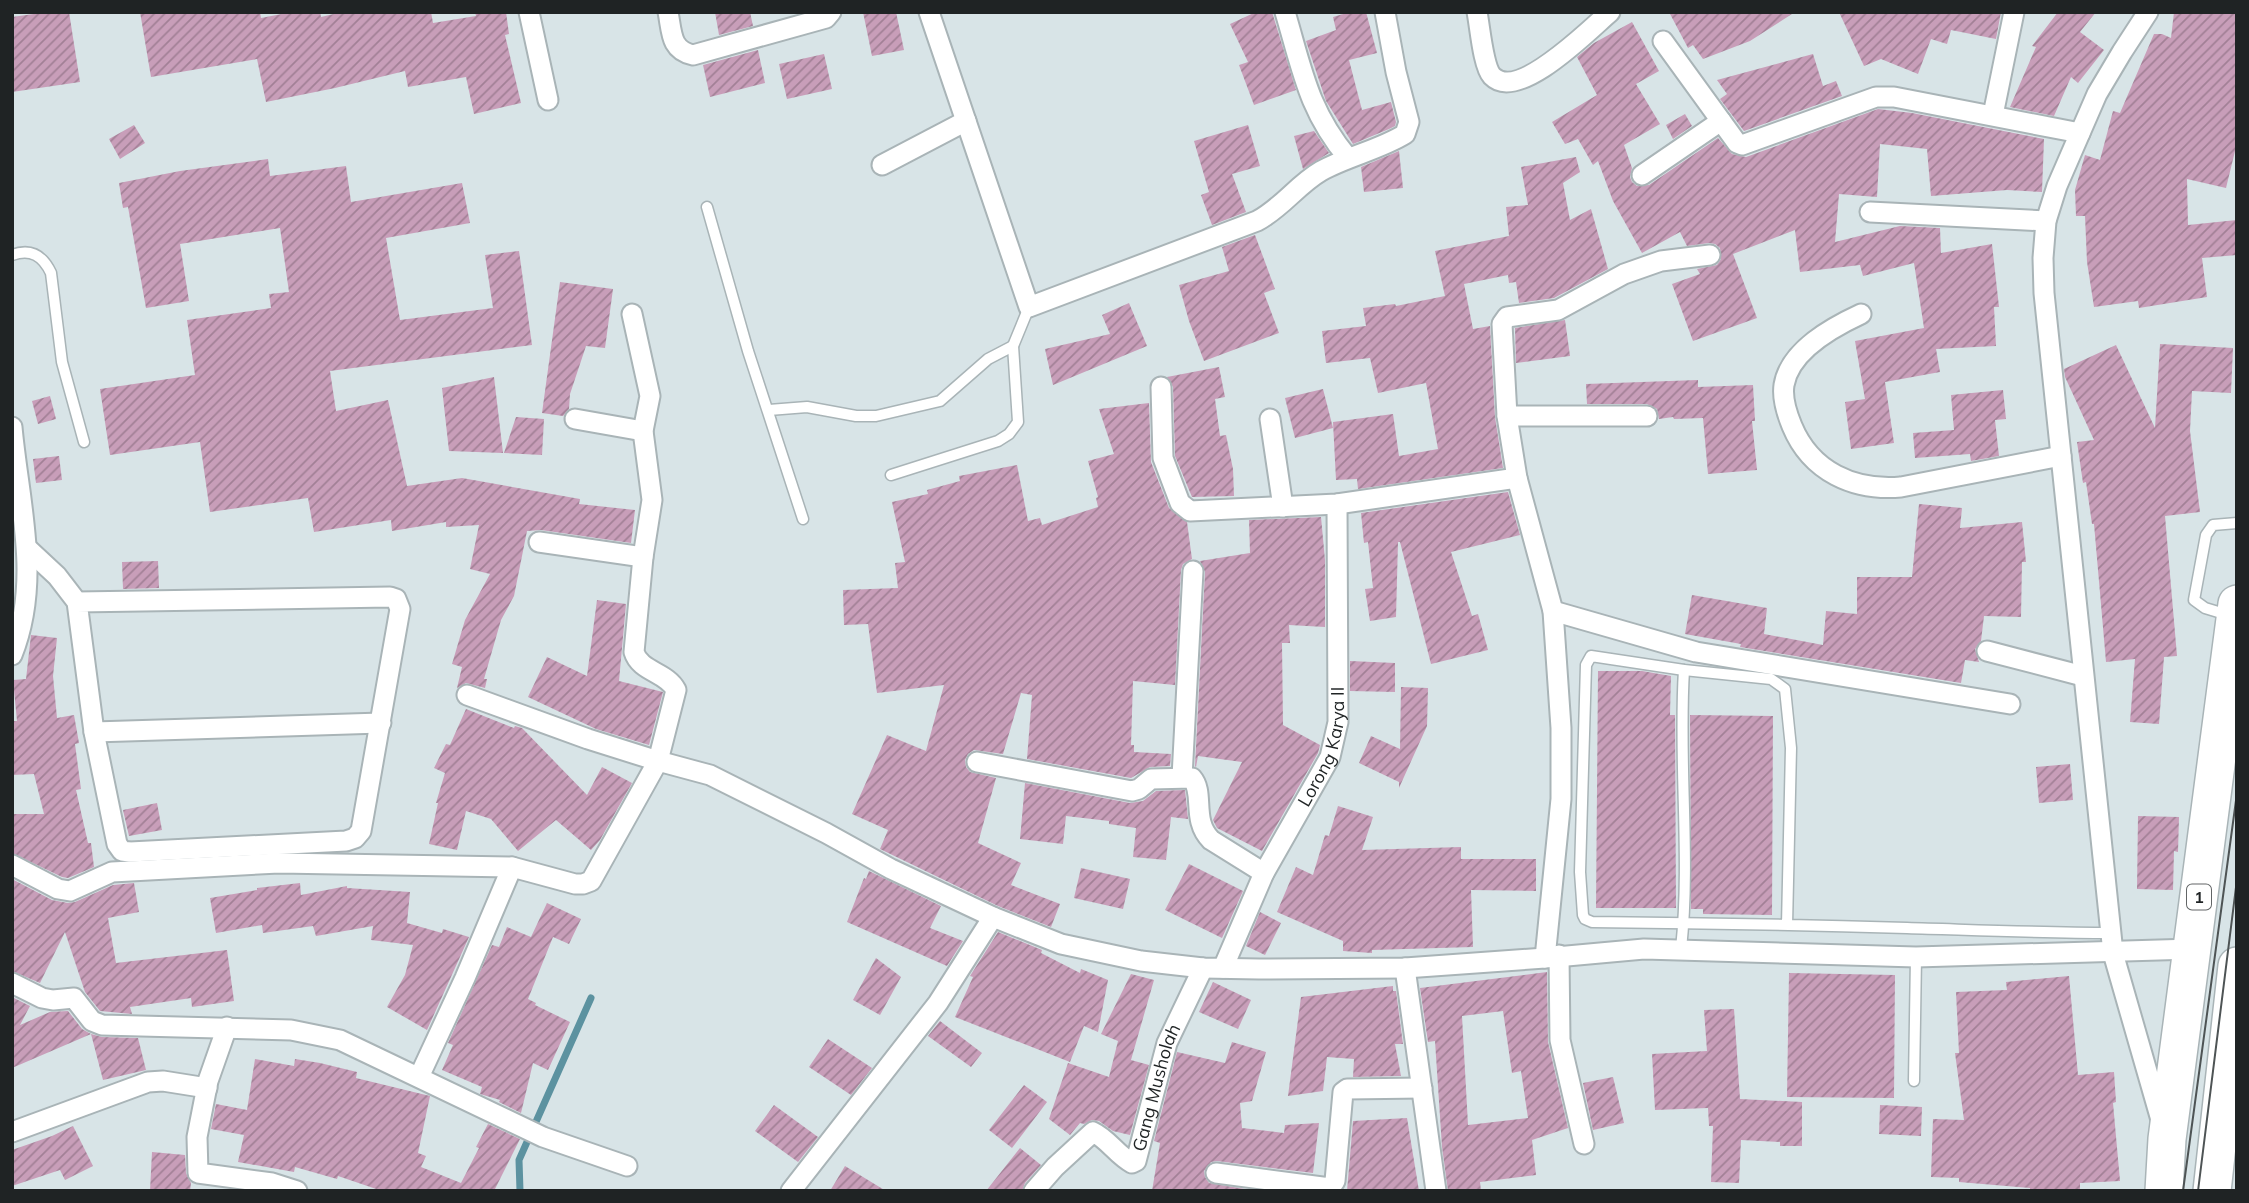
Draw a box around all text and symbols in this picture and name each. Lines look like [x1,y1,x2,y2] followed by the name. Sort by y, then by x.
[1292,687,1349,810] street label: Lorong Karya II
[2187,884,2211,909] road number: 1
[1127,1020,1185,1154] street label: Gang Musholah

